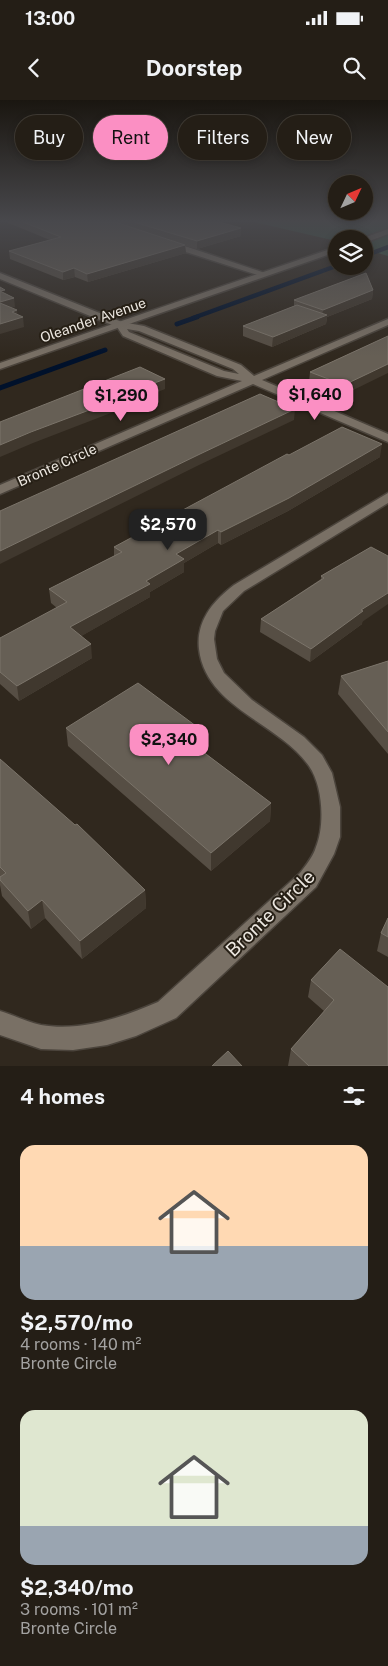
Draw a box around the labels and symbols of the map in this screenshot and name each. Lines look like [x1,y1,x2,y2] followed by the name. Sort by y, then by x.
[328,175,372,220] north arrow
[38,294,148,346] street label: Oleander Avenue
[274,378,356,421] pin: $1,640
[80,380,162,422] pin: $1,290
[15,440,99,490] street label: Bronte Circle
[127,508,209,551] pin: $2,570
[128,724,210,766] pin: $2,340
[221,865,319,961] street label: Bronte Circle

